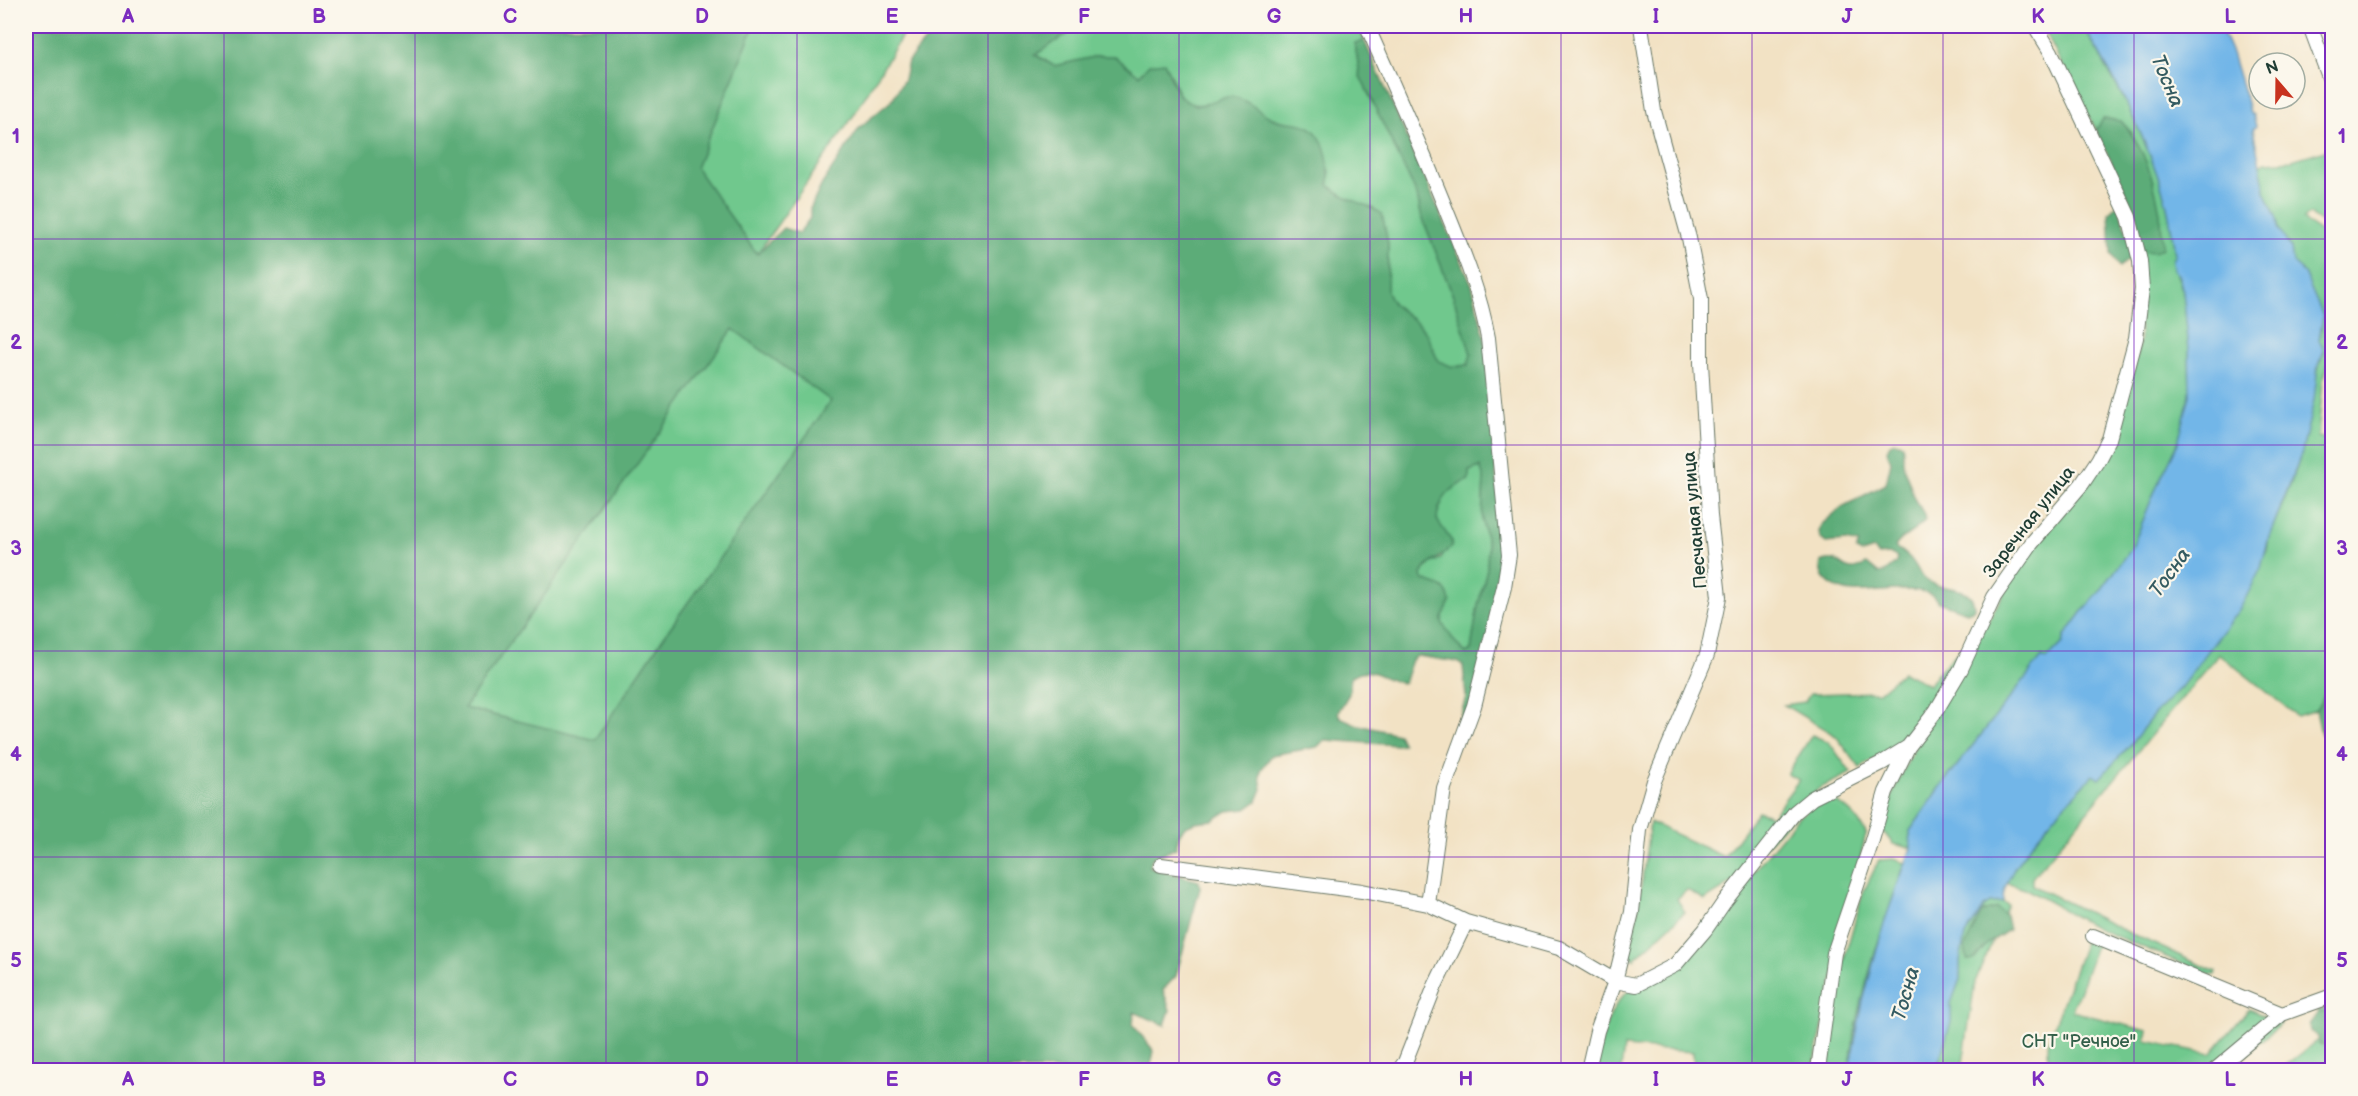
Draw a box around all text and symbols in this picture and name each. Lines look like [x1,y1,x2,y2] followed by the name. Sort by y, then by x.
[121,5,135,29] text: A
[312,5,326,29] text: B
[503,5,517,29] text: C
[695,5,709,29] text: D
[886,5,899,29] text: E
[1078,5,1090,29] text: F
[1267,5,1282,29] text: G
[1459,5,1473,29] text: H
[1653,5,1659,29] text: I
[1842,5,1854,29] text: J
[2031,5,2045,29] text: K
[2224,5,2236,29] text: L
[2145,51,2189,111] water label: Тосна
[2247,51,2307,111] north arrow
[2263,57,2281,79] text: N
[12,125,20,149] text: 1
[2338,125,2346,149] text: 1
[10,331,22,355] text: 2
[2336,331,2348,355] text: 2
[1679,450,1711,590] street label: Песчаная улица
[1979,462,2079,582] street label: Заречная улица
[10,537,22,561] text: 3
[2336,537,2348,561] text: 3
[2144,544,2196,602] water label: Тосна
[10,743,22,767] text: 4
[2336,743,2348,767] text: 4
[10,949,22,973] text: 5
[2336,949,2348,973] text: 5
[1887,964,1925,1024] water label: Тосна
[2022,1031,2136,1052] park label: СНТ "Речное"
[121,1068,135,1092] text: A
[312,1068,326,1092] text: B
[503,1068,517,1092] text: C
[695,1068,709,1092] text: D
[886,1068,899,1092] text: E
[1078,1068,1090,1092] text: F
[1267,1068,1282,1092] text: G
[1459,1068,1473,1092] text: H
[1653,1068,1659,1092] text: I
[1842,1068,1854,1092] text: J
[2031,1068,2045,1092] text: K
[2224,1068,2236,1092] text: L

